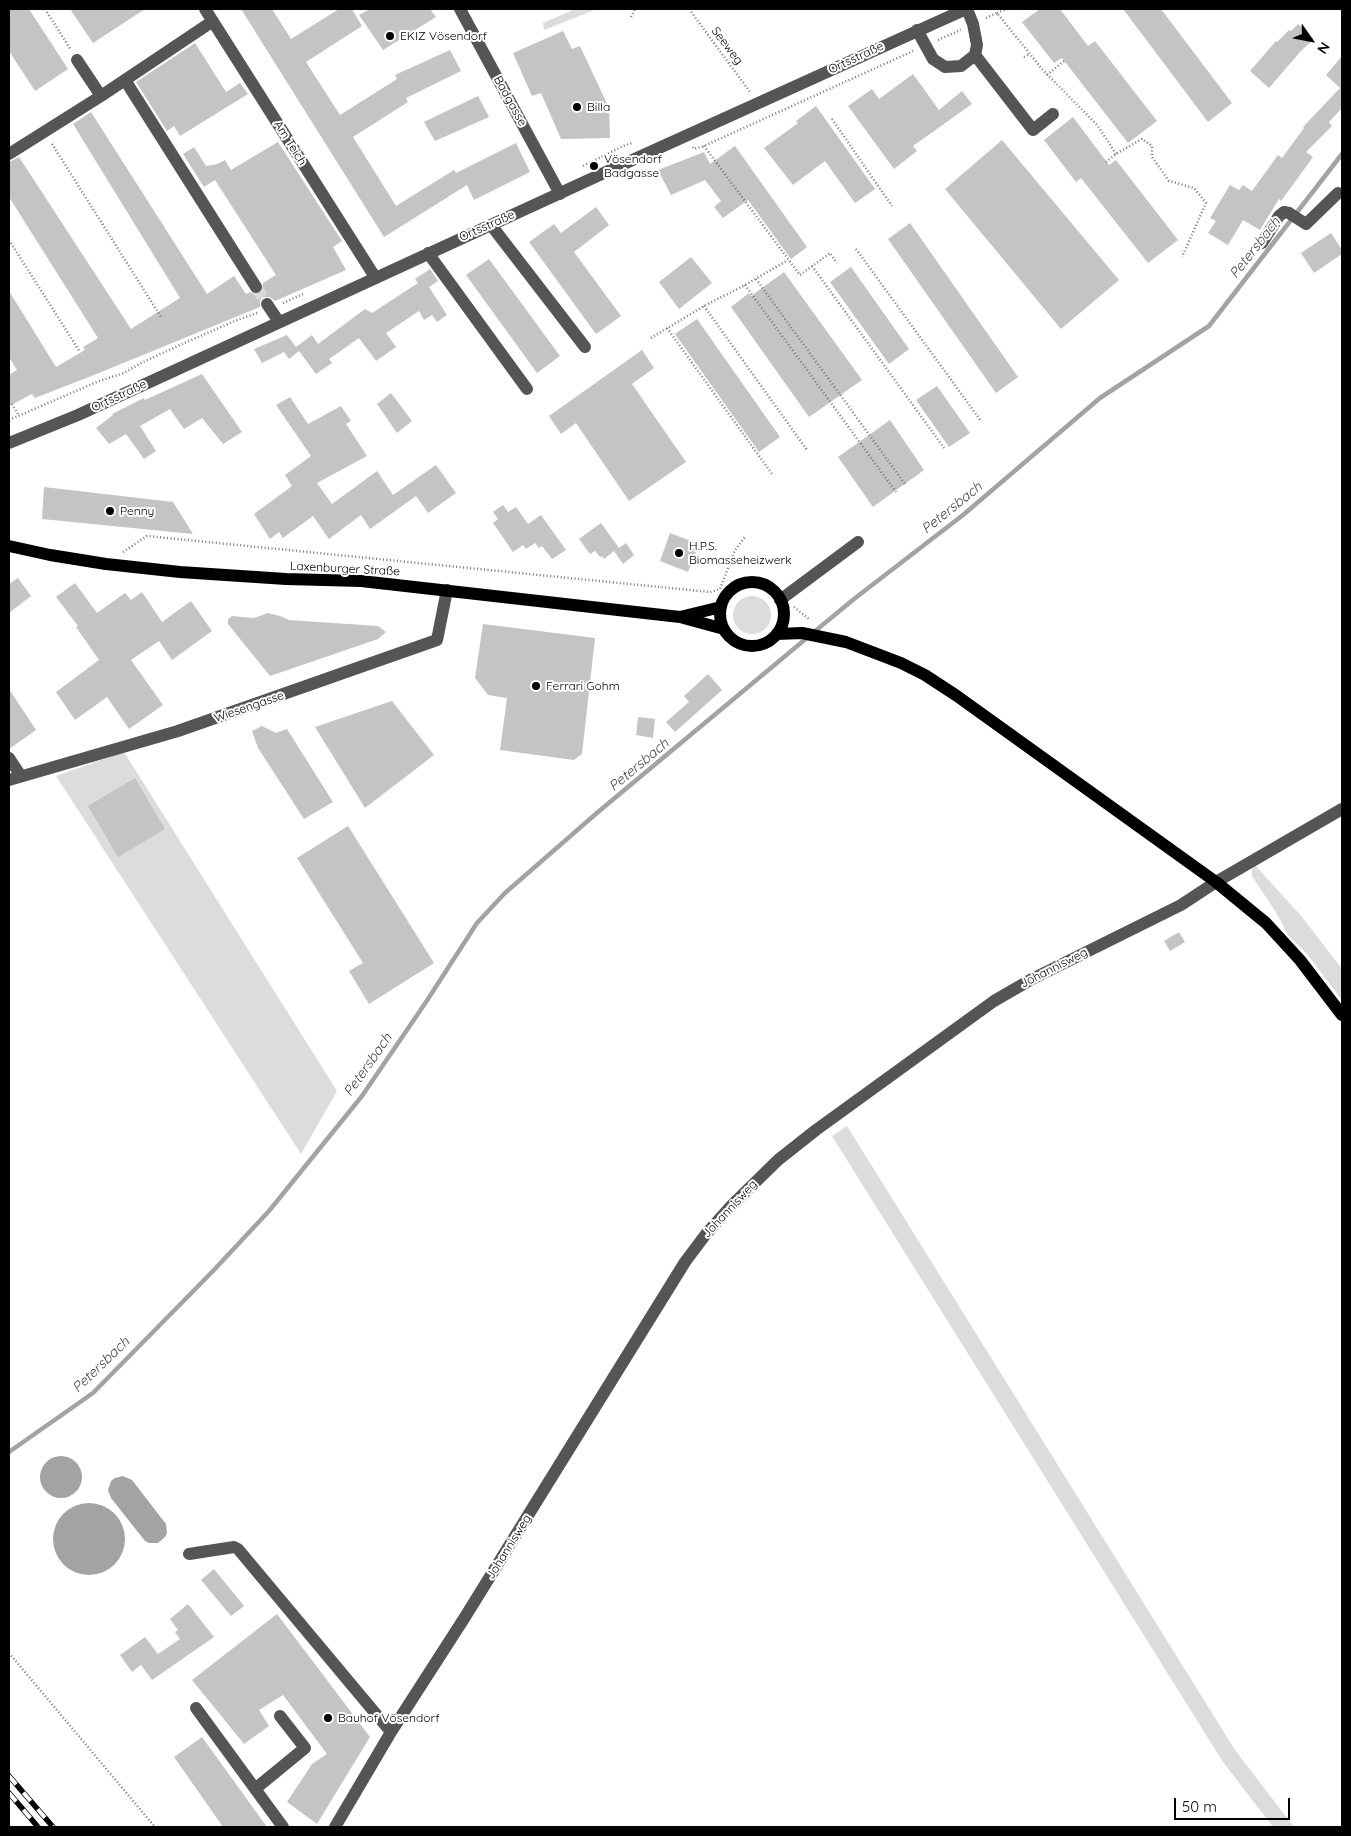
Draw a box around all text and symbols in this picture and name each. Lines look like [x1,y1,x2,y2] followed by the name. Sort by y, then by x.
[1286,15,1336,65] north arrow
[708,24,746,68] street label: Seeweg
[400,29,487,43] place label: EKIZ Vösendorf
[384,30,396,42] marker: EKIZ Vösendorf
[826,39,886,77] street label: Ortsstraße
[1313,39,1334,57] text: N
[490,73,530,129] street label: Badgasse
[587,100,610,114] place label: Billa
[571,101,583,113] marker: Billa
[271,118,309,168] street label: Am Teich
[604,152,662,180] place label: Vösendorf Badgasse
[588,160,600,172] marker: Vösendorf Badgasse
[457,207,517,245] street label: Ortsstraße
[1226,214,1284,282] water label: Petersbach
[89,377,149,415] street label: Ortsstraße
[918,479,986,537] water label: Petersbach
[120,504,154,518] place label: Penny
[104,505,116,517] marker: Penny
[689,539,792,567] place label: H.P.S. Biomasseheizwerk
[673,547,685,559] marker: H.P.S. Biomasseheizwerk
[290,559,400,579] street label: Laxenburger Straße
[546,679,620,693] place label: Ferrari Gohm
[530,680,542,692] marker: Ferrari Gohm
[212,688,286,726] street label: Wiesengasse
[606,735,672,795] water label: Petersbach
[1018,945,1090,991] street label: Johannisweg
[340,1030,396,1100] water label: Petersbach
[700,1177,760,1241] street label: Johannisweg
[69,1334,133,1396] water label: Petersbach
[483,1512,535,1582] street label: Johannisweg
[338,1711,439,1725] place label: Bauhof Vösendorf
[322,1712,334,1724] marker: Bauhof Vösendorf
[1176,1788,1292,1820] scale bar
[1182,1797,1217,1816] text: 50 m

